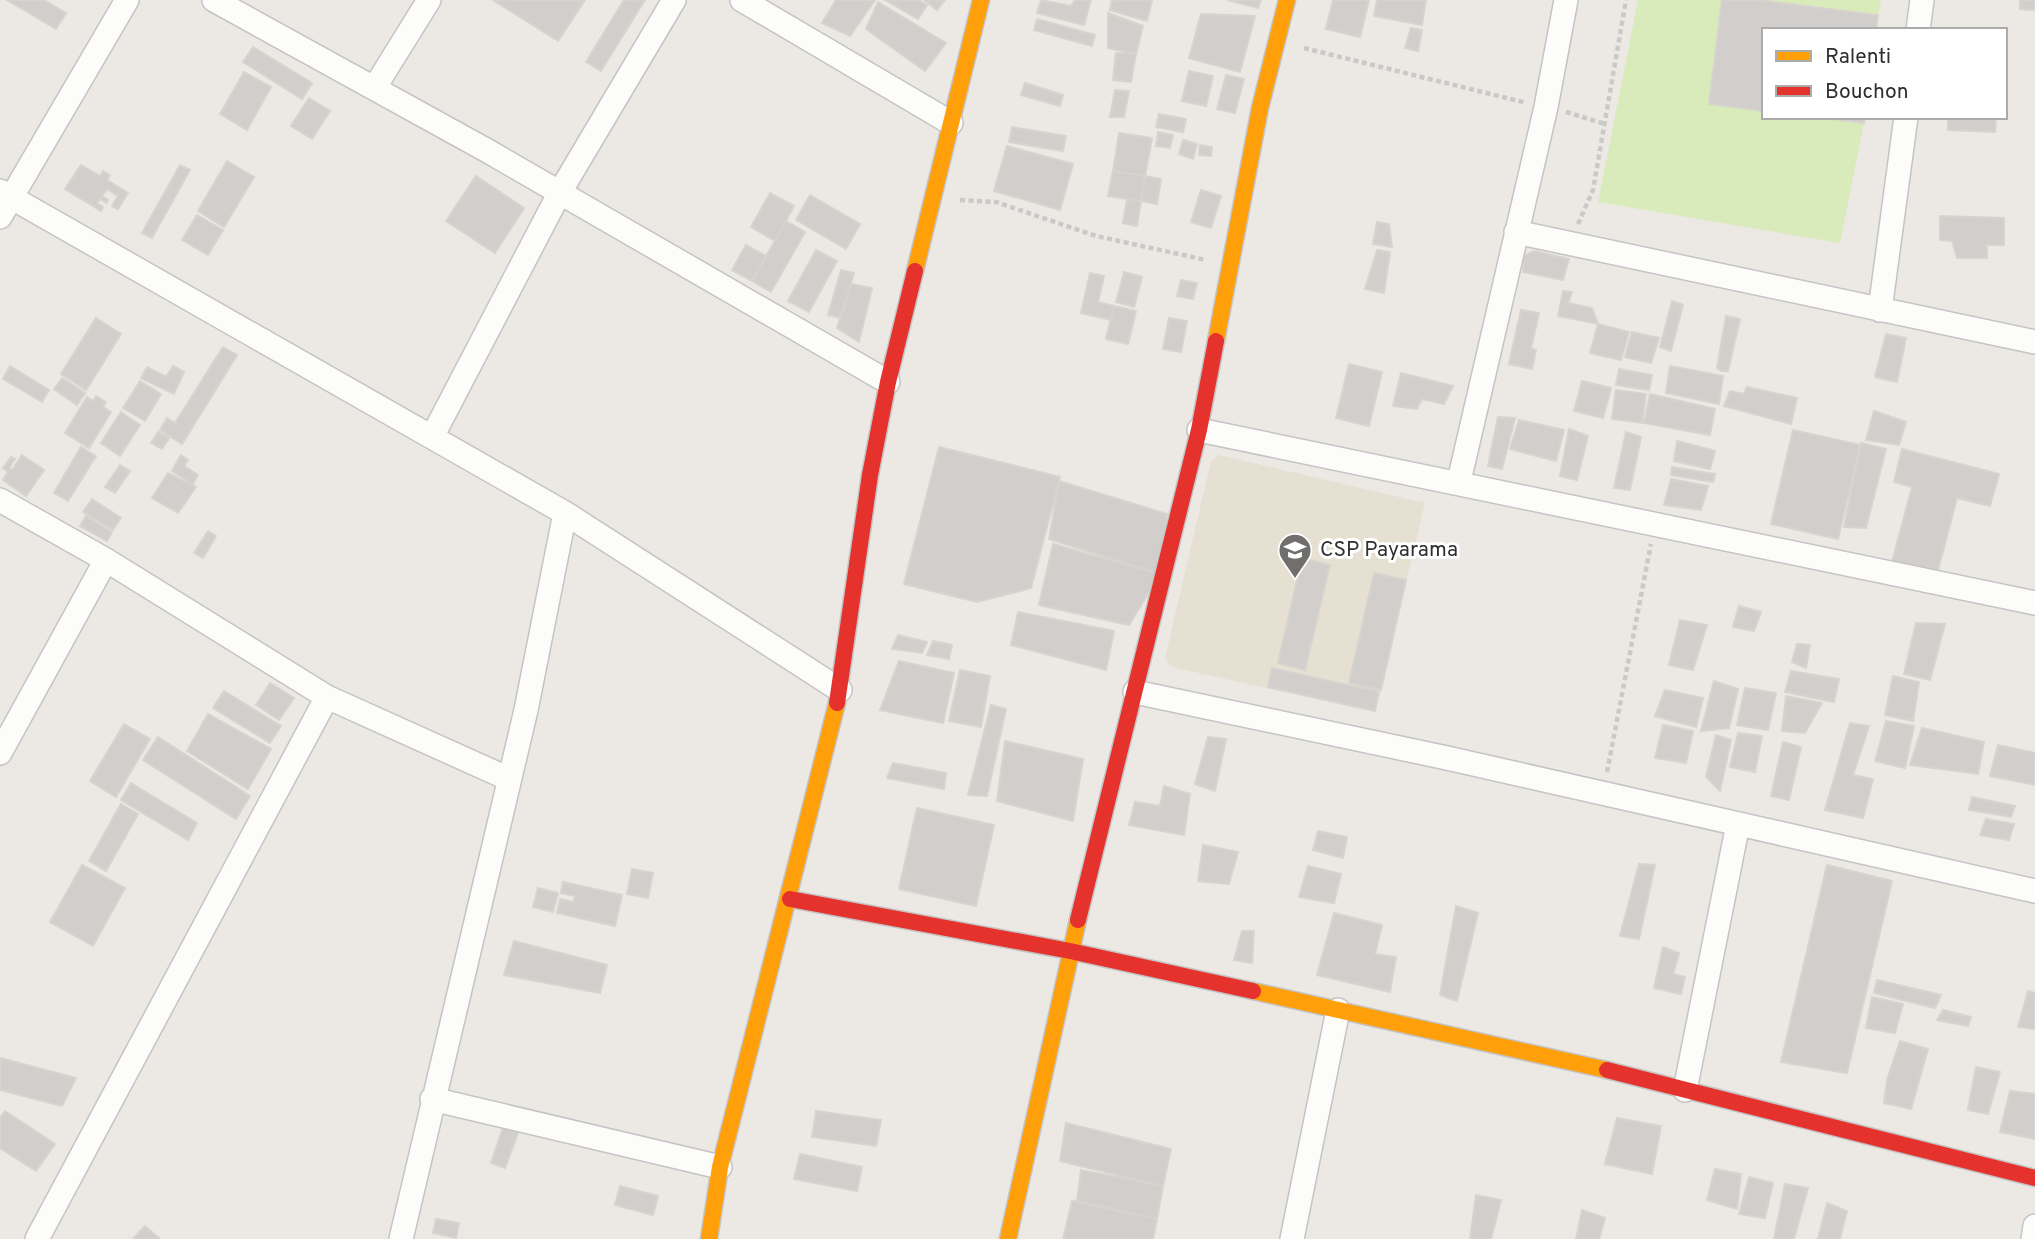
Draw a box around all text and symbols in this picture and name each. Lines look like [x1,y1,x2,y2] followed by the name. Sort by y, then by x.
[1762,28,2007,119] legend
[1825,44,1891,71] text: Ralenti
[1825,79,1908,106] text: Bouchon
[1276,531,1314,580] school or university icon: CSP Payarama
[1320,537,1458,564] place label: CSP Payarama

